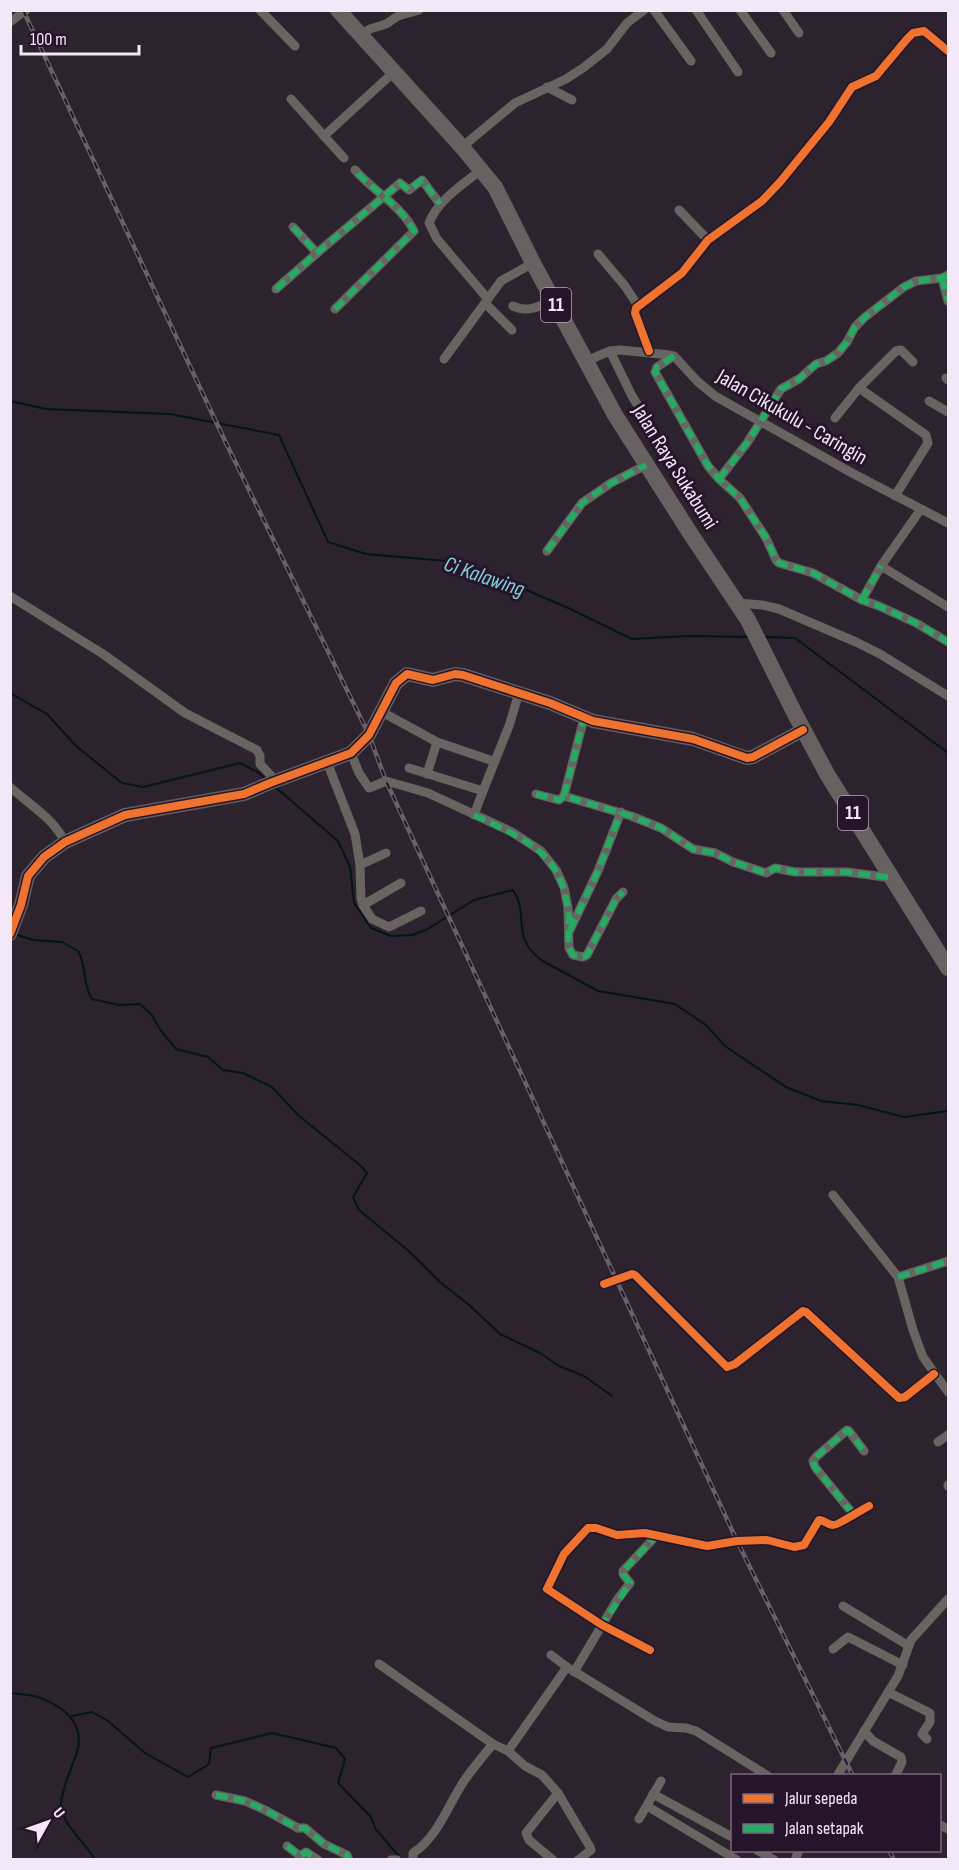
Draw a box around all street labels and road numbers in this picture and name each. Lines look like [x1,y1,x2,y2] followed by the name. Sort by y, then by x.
[541,288,571,322] road number: 11
[711,363,872,470] street label: Jalan Cikukulu - Caringin
[626,399,723,534] street label: Jalan Raya Sukabumi
[838,796,868,830] road number: 11

